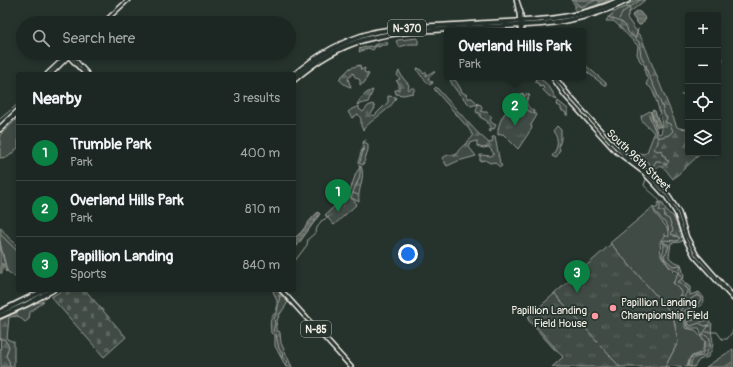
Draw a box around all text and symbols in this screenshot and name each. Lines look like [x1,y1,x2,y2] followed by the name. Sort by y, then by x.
[685,12,721,156] map controls
[685,12,721,48] button: +
[16,16,296,60] search box
[388,20,426,36] road number: N-370
[30,27,52,49] icon: search
[444,28,586,80] popup
[62,29,135,48] text: Search here
[458,37,572,56] text: Overland Hills Park
[685,48,721,84] button: −
[458,56,481,72] text: Park
[685,84,721,120] button: locate
[32,88,81,109] text: Nearby
[233,90,280,106] text: 3 results
[502,93,528,126] pin: 2
[685,120,721,156] button: layers
[604,127,674,195] street label: South 96th Street
[70,135,152,154] text: Trumble Park
[42,145,48,161] text: 1
[240,145,280,161] text: 400 m
[70,154,93,170] text: Park
[325,179,351,212] pin: 1
[70,191,184,210] text: Overland Hills Park
[41,201,49,217] text: 2
[245,201,280,217] text: 810 m
[70,210,93,226] text: Park
[398,244,418,264] your location
[70,247,173,266] text: Papillion Landing
[41,257,49,273] text: 3
[243,257,280,273] text: 840 m
[564,260,590,293] pin: 3
[70,266,106,282] text: Sports
[621,296,709,322] place label: Papillion Landing Championship Field
[608,303,618,313] marker: Papillion Landing Championship Field
[511,304,588,330] place label: Papillion Landing Field House
[590,311,600,321] marker: Papillion Landing Field House
[301,321,331,337] road number: N-85

